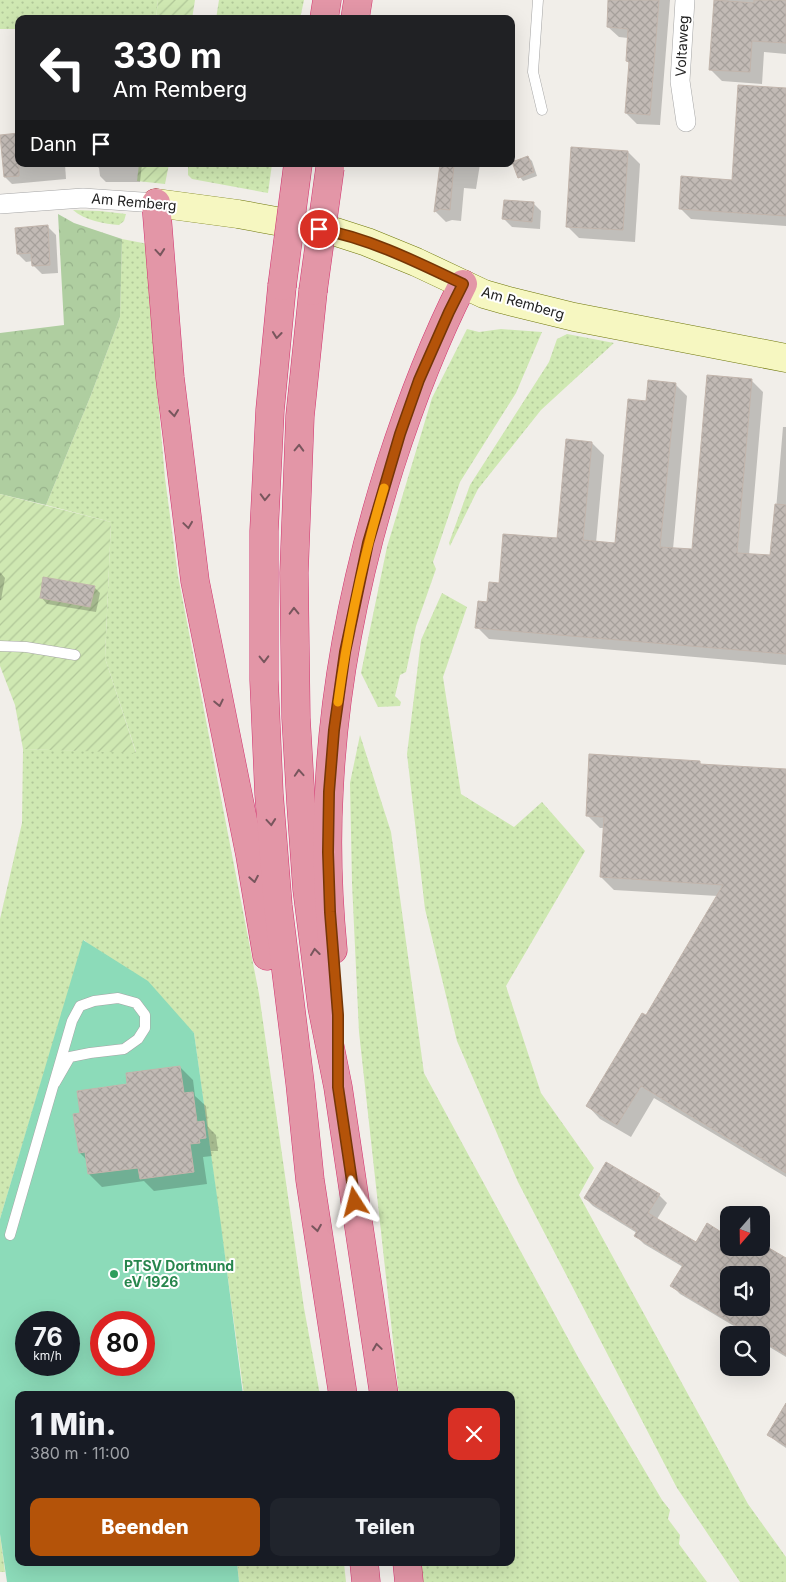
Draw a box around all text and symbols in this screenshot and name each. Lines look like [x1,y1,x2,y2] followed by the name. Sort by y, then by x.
[671,15,692,77] street label: Voltaweg
[113,34,222,76] text: 330 m
[30,35,95,100] icon: left
[113,76,247,102] text: Am Remberg
[87,130,115,158] icon: arrive
[30,133,77,156] text: Dann
[91,189,177,214] street label: Am Remberg
[298,208,340,250] pin
[305,215,333,243] icon: arrive
[154,248,165,256] one-way arrow
[480,283,567,322] street label: Am Remberg
[272,331,283,339] one-way arrow
[168,410,179,418] one-way arrow
[294,444,304,452] one-way arrow
[260,493,271,501] one-way arrow
[182,522,193,530] one-way arrow
[289,607,299,614] one-way arrow
[259,656,269,664] one-way arrow
[213,698,224,707] one-way arrow
[294,769,305,777] one-way arrow
[265,818,276,826] one-way arrow
[248,875,258,884] one-way arrow
[310,948,321,956] one-way arrow
[328,1175,380,1227] position arrow
[720,1206,770,1256] north arrow
[720,1206,770,1376] map controls
[311,1225,322,1233] one-way arrow
[124,1257,234,1290] place label: PTSV Dortmund eV 1926
[720,1266,770,1316] button: sound
[108,1268,120,1280] marker: PTSV Dortmund eV 1926
[90,1311,155,1376] speed limit sign: 80
[32,1322,63,1352] text: 76
[720,1326,770,1376] button: search
[372,1342,383,1350] one-way arrow
[33,1348,62,1363] text: km/h
[30,1406,116,1442] text: 1 Min.
[448,1408,500,1460] button: close
[30,1443,130,1463] text: 380 m · 11:00
[30,1498,260,1556] button: Beenden
[270,1498,500,1556] button: Teilen

